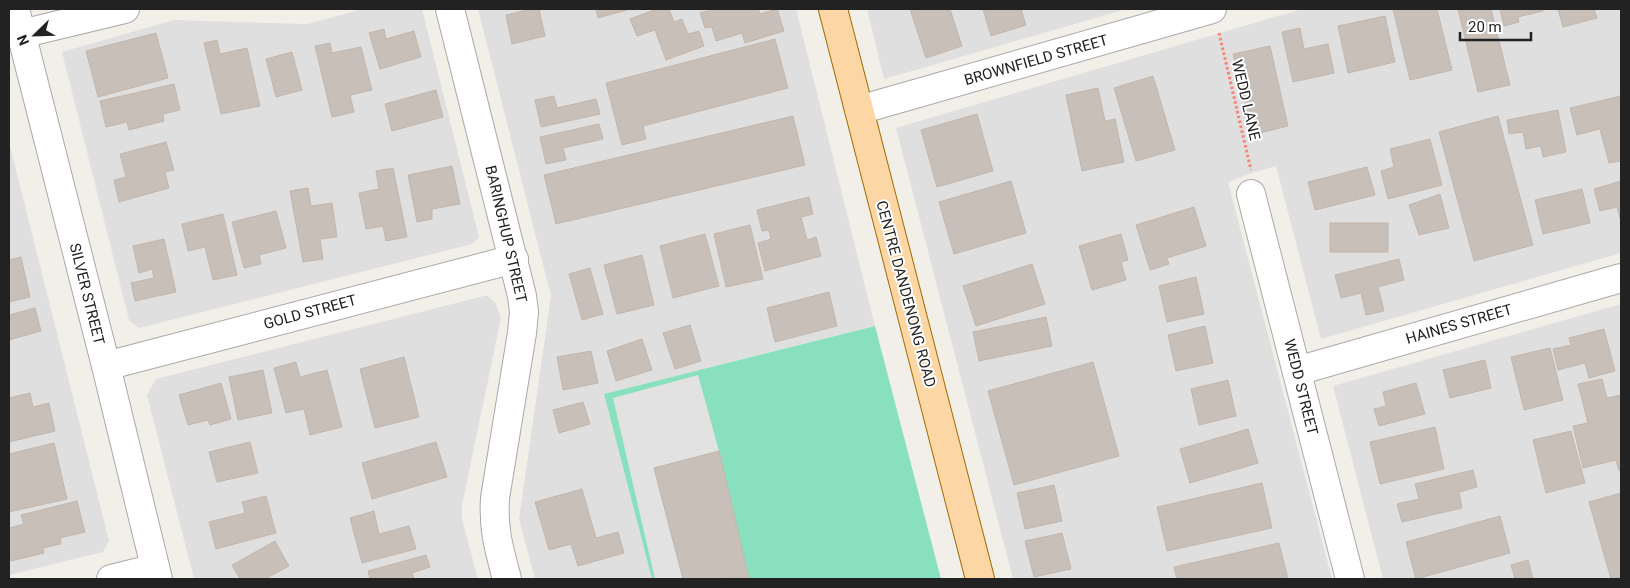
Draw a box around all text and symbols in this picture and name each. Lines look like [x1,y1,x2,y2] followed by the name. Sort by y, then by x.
[10,10,60,60] north arrow
[1460,10,1531,42] scale bar
[1468,18,1502,36] text: 20 m
[962,31,1110,89] street label: BROWNFIELD STREET
[14,32,32,48] text: N
[1228,58,1264,143] street label: WEDD LANE
[481,164,531,304] street label: BARINGHUP STREET
[872,199,940,389] street label: CENTRE DANDENONG ROAD
[66,241,108,347] street label: SILVER STREET
[262,291,358,333] street label: GOLD STREET
[1404,300,1514,348] street label: HAINES STREET
[1280,337,1322,437] street label: WEDD STREET

